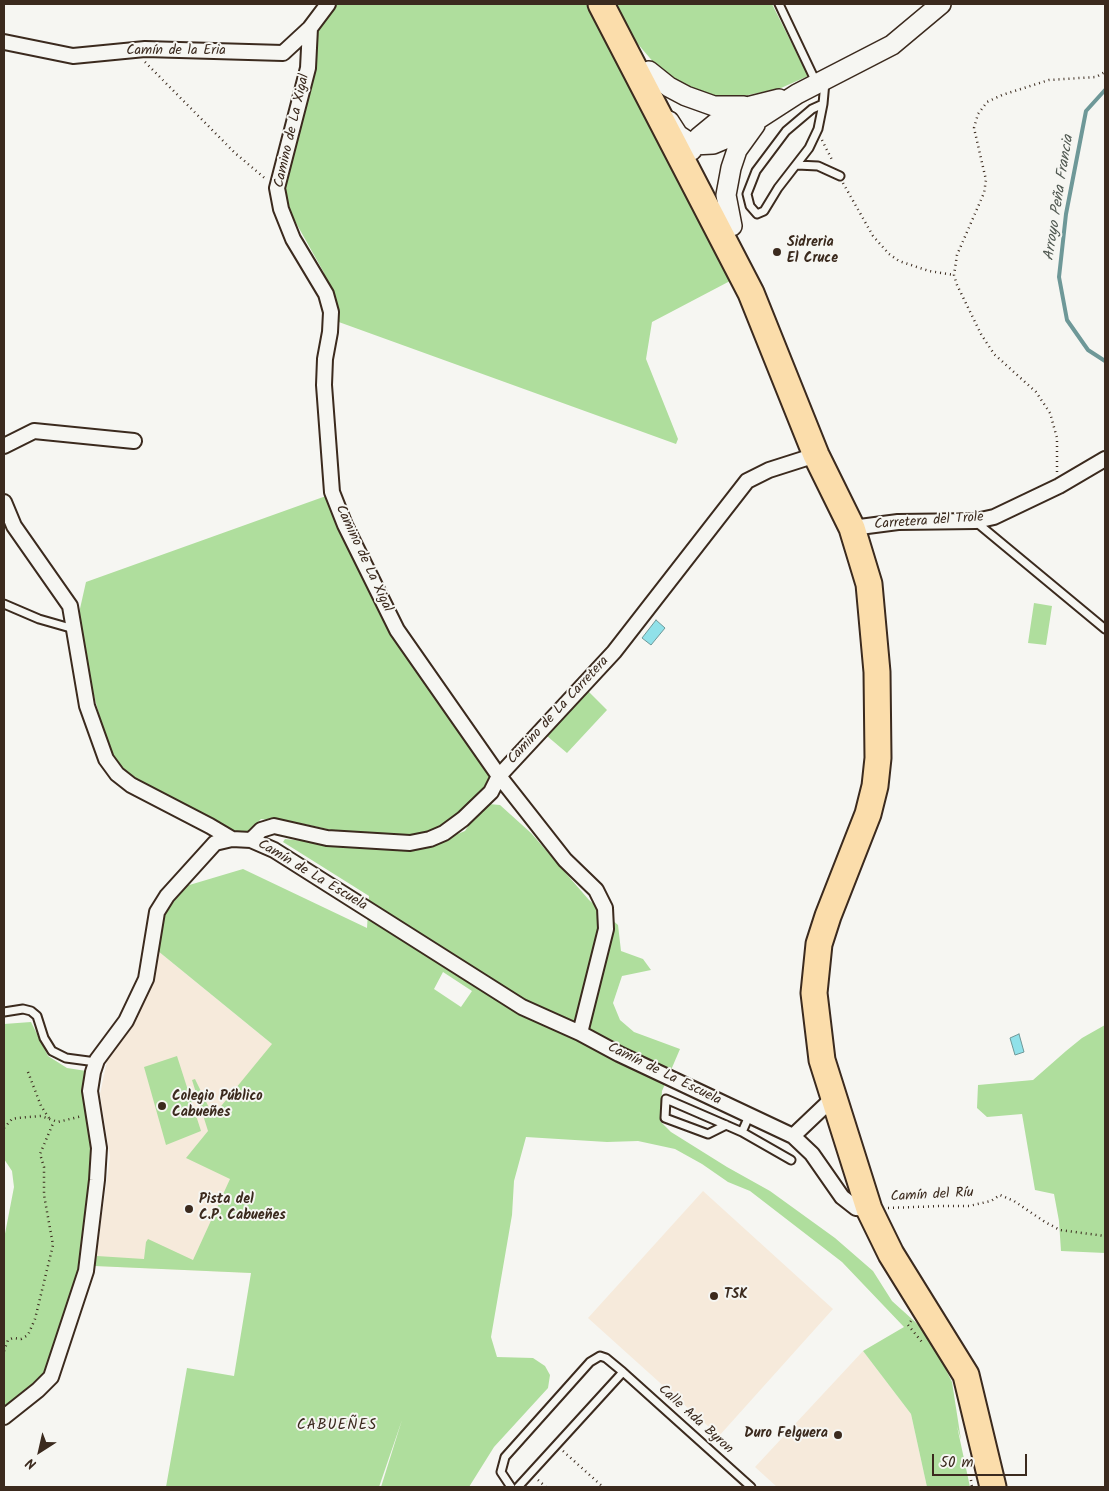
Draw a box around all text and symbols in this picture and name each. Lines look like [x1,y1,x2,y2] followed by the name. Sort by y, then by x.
[126,44,226,60] street label: Camín de la Eria
[272,72,314,190] street label: Camino de La Xigal
[1041,134,1079,262] water label: Arroyo Peña Francia
[787,236,838,268] place label: Sidreria El Cruce
[771,246,783,258] marker: Sidreria El Cruce
[331,503,395,615] street label: Camino de La Xigal
[874,510,984,534] street label: Carretera del Trole
[505,654,613,768] street label: Camino de La Carretera
[254,837,370,915] street label: Camín de La Escuela
[604,1040,724,1110] street label: Camín de La Escuela
[172,1090,263,1122] place label: Colegio Público Cabueñes
[156,1100,168,1112] marker: Colegio Público Cabueñes
[890,1185,974,1207] street label: Camín del Ríu
[199,1193,286,1226] place label: Pista del C.P. Cabueñes
[183,1203,195,1215] marker: Pista del C.P. Cabueñes
[724,1288,748,1304] place label: TSK
[708,1290,720,1302] marker: TSK
[654,1382,736,1458] street label: Calle Ada Byron
[296,1417,378,1435] district label: CABUEÑES
[15,1426,65,1476] north arrow
[744,1427,828,1443] place label: Duro Felguera
[832,1429,844,1441] marker: Duro Felguera
[934,1444,1029,1476] scale bar
[940,1451,974,1475] text: 50 m
[21,1452,41,1475] text: N

